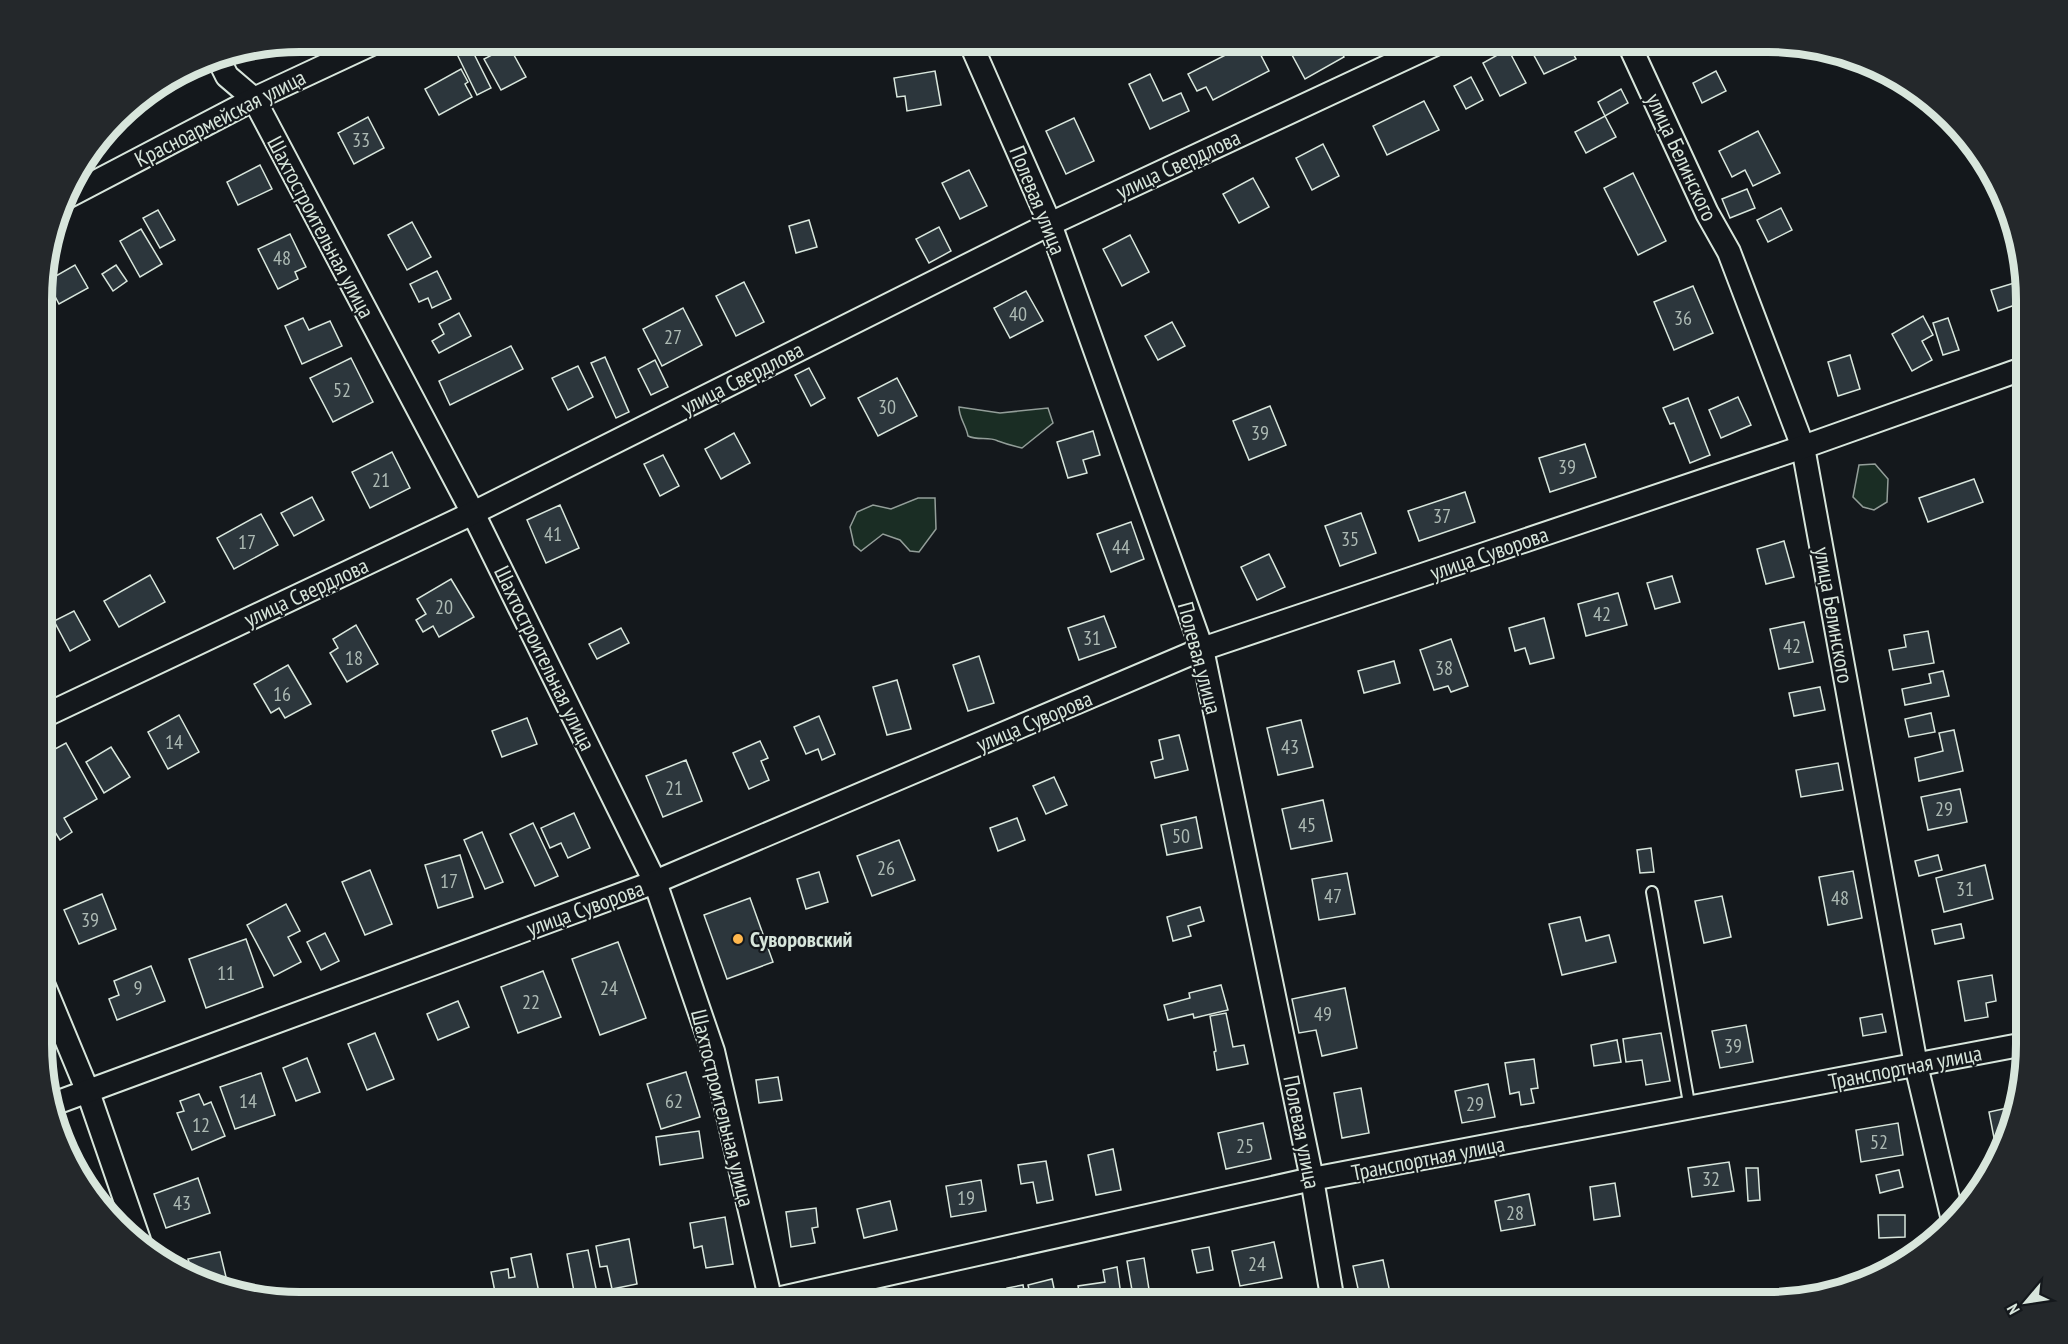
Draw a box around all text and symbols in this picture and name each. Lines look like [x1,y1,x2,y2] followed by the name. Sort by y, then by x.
[130,63,310,173] street label: Красноармейская улица
[1640,89,1724,225] street label: улица Белинского
[1112,123,1244,205] street label: улица Свердлова
[352,127,370,153] house number: 33
[261,131,381,323] street label: Шахтостроительная улица
[1003,141,1073,259] street label: Полевая улица
[273,245,291,271] house number: 48
[1009,301,1027,327] house number: 40
[1674,305,1692,331] house number: 36
[664,324,682,350] house number: 27
[676,335,808,421] street label: улица Свердлова
[333,377,351,403] house number: 52
[878,394,896,420] house number: 30
[1251,420,1269,446] house number: 39
[1558,454,1576,480] house number: 39
[372,467,390,493] house number: 21
[1433,503,1451,529] house number: 37
[1426,520,1552,586] street label: улица Суворова
[544,521,562,547] house number: 41
[1341,526,1359,552] house number: 35
[238,529,256,555] house number: 17
[1112,534,1130,560] house number: 44
[1808,545,1860,685] street label: улица Белинского
[240,551,372,633] street label: улица Свердлова
[488,561,602,755] street label: Шахтостроительная улица
[435,594,453,620] house number: 20
[1172,599,1228,717] street label: Полевая улица
[1593,601,1611,627] house number: 42
[1083,625,1101,651] house number: 31
[1783,633,1801,659] house number: 42
[345,645,363,671] house number: 18
[1435,655,1453,681] house number: 38
[273,681,291,707] house number: 16
[972,684,1096,758] street label: улица Суворова
[165,729,183,755] house number: 14
[1281,734,1299,760] house number: 43
[665,775,683,801] house number: 21
[1935,796,1953,822] house number: 29
[1298,812,1316,838] house number: 45
[1172,823,1190,849] house number: 50
[877,855,895,881] house number: 26
[440,868,458,894] house number: 17
[522,874,648,942] street label: улица Суворова
[1956,876,1974,902] house number: 31
[1324,883,1342,909] house number: 47
[1831,885,1849,911] house number: 48
[81,907,99,933] house number: 39
[750,925,852,953] place label: Суворовский
[731,932,745,946] marker: Суворовский
[217,960,235,986] house number: 11
[134,975,143,1001] house number: 9
[600,975,618,1001] house number: 24
[522,989,540,1015] house number: 22
[1314,1001,1332,1027] house number: 49
[685,1007,761,1209] street label: Шахтостроительная улица
[1724,1033,1742,1059] house number: 39
[1826,1038,1984,1096] street label: Транспортная улица
[1277,1073,1327,1191] street label: Полевая улица
[239,1088,257,1114] house number: 14
[665,1088,683,1114] house number: 62
[1466,1091,1484,1117] house number: 29
[192,1112,210,1138] house number: 12
[1349,1129,1507,1187] street label: Транспортная улица
[1870,1129,1888,1155] house number: 52
[1236,1133,1254,1159] house number: 25
[1702,1166,1720,1192] house number: 32
[957,1185,975,1211] house number: 19
[173,1190,191,1216] house number: 43
[1506,1200,1524,1226] house number: 28
[1248,1251,1266,1277] house number: 24
[1996,1272,2056,1332] north arrow
[2002,1301,2024,1318] text: N

